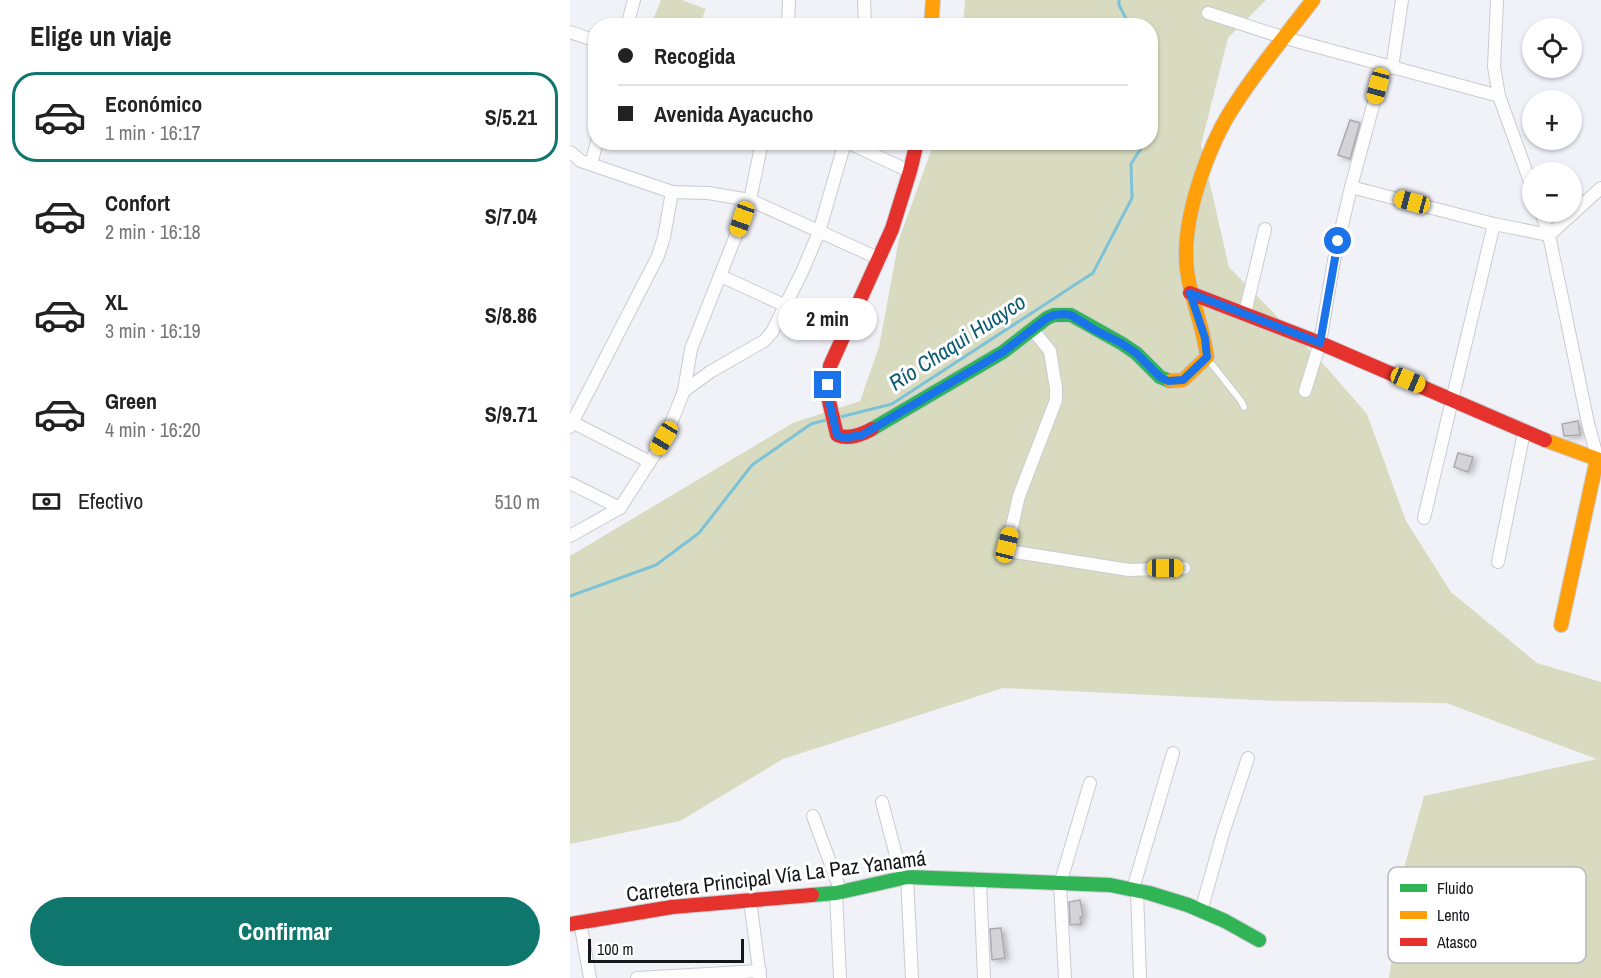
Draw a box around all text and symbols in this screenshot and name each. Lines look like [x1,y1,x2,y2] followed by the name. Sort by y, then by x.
[30,18,172,54] text: Elige un viaje
[1522,18,1582,222] map controls
[1522,18,1582,78] button: locate
[654,41,735,71] text: Recogida
[1365,66,1391,106] car
[105,89,202,119] text: Económico
[33,90,87,144] icon: car
[1522,90,1582,150] button: +
[654,99,813,129] text: Avenida Ayacucho
[485,102,537,132] text: S/5.21
[105,119,201,146] text: 1 min · 16:17
[1522,162,1582,222] button: −
[105,188,170,218] text: Confort
[33,189,87,243] icon: car
[1392,189,1432,215] car
[727,199,757,239] car
[485,201,537,231] text: S/7.04
[105,218,201,245] text: 2 min · 16:18
[1324,227,1351,254] route start
[105,287,128,317] text: XL
[883,287,1031,397] water label: Río Chaqui Huayco
[33,288,87,342] icon: car
[778,298,878,340] callout: 2 min
[485,300,537,330] text: S/8.86
[806,305,849,332] text: 2 min
[105,317,201,344] text: 3 min · 16:19
[1388,365,1428,395] car
[814,371,841,398] route end
[105,386,157,416] text: Green
[33,387,87,441] icon: car
[485,399,537,429] text: S/9.71
[105,416,201,443] text: 4 min · 16:20
[647,418,681,458] car
[30,485,63,518] icon: cash
[78,486,143,516] text: Efectivo
[494,488,540,515] text: 510 m
[994,525,1020,565] car
[1147,559,1183,577] car
[625,843,928,909] street label: Carretera Principal Vía La Paz Yanamá
[1388,867,1586,963] legend
[1437,877,1473,899] text: Fluido
[30,897,540,966] button: Confirmar
[1437,904,1470,926] text: Lento
[1436,931,1477,953] text: Atasco
[588,936,744,964] scale bar
[597,938,633,960] text: 100 m

